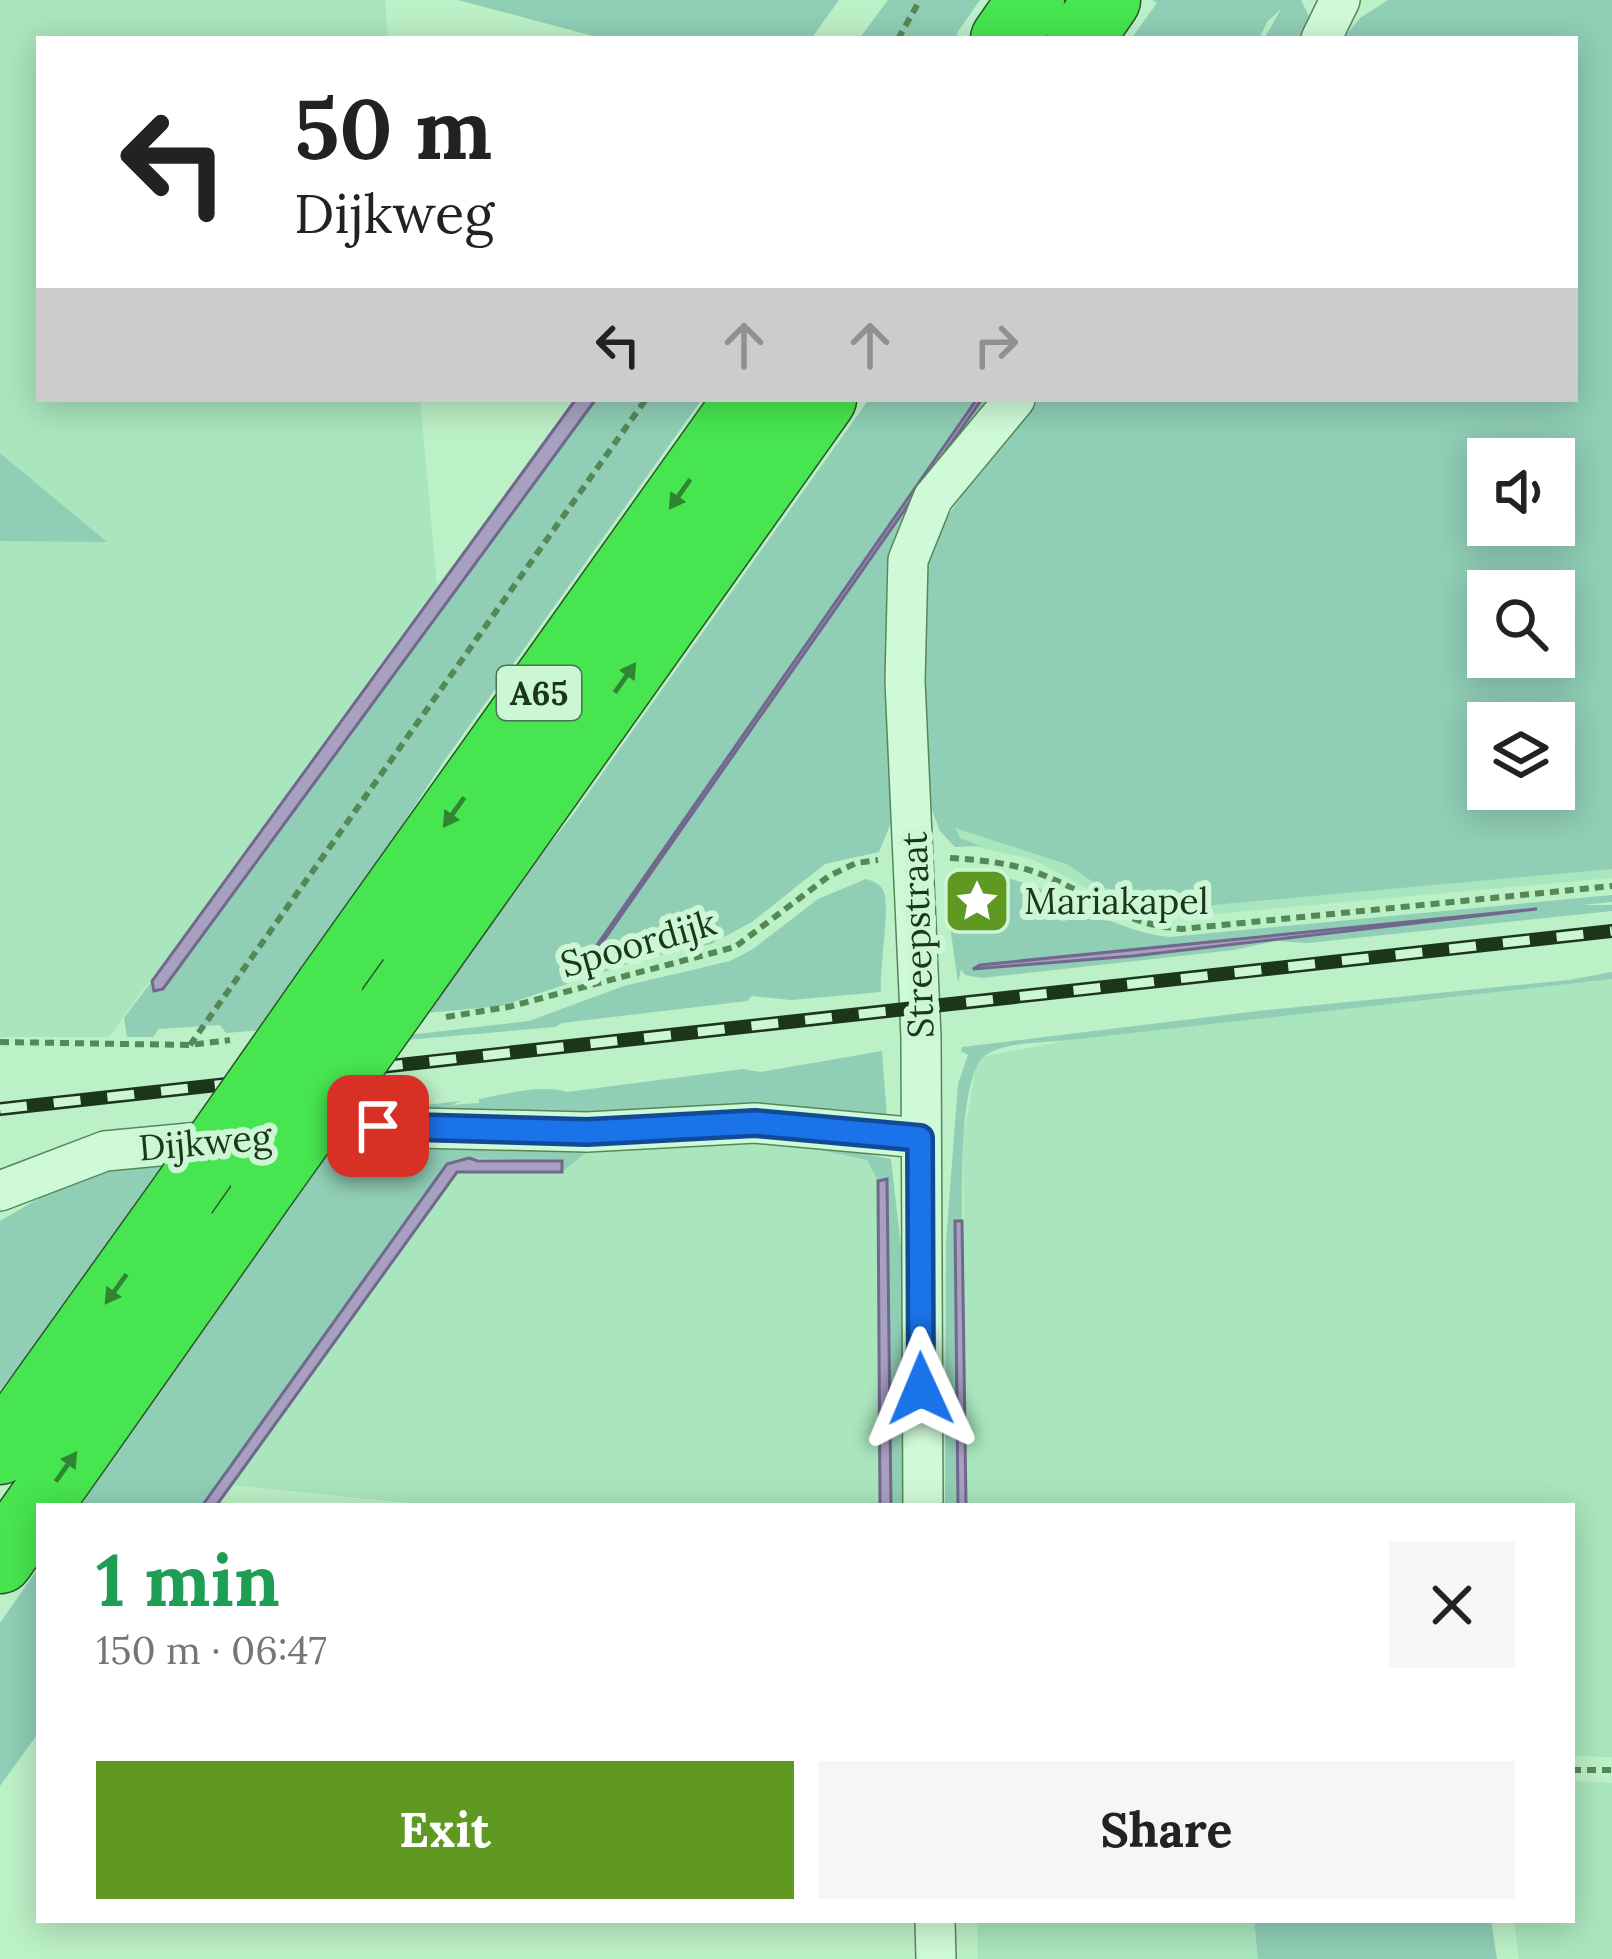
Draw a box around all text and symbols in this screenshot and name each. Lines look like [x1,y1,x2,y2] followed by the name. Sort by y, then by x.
[294,74,492,182] text: 50 m
[96,84,252,240] icon: left
[294,179,494,248] text: Dijkweg
[585,312,651,378] icon: left
[711,312,777,378] icon: ahead
[837,312,903,378] icon: ahead
[963,312,1029,378] icon: right
[1467,438,1575,810] map controls
[1467,438,1575,546] button: sound
[669,478,692,510] one-way arrow
[1467,570,1575,678] button: search
[613,662,636,694] one-way arrow
[497,666,581,720] road number: A65
[1467,702,1575,810] button: layers
[443,796,466,828] one-way arrow
[890,831,944,1039] street label: Streepstraat
[942,866,1012,936] place icon: Mariakapel
[1024,878,1209,924] place label: Mariakapel
[555,899,722,987] street label: Spoordijk
[327,1075,429,1177] pin
[345,1093,411,1159] icon: arrive
[136,1113,275,1171] street label: Dijkweg
[105,1273,128,1305] one-way arrow
[858,1326,984,1452] position arrow
[54,1451,77,1483] one-way arrow
[96,1534,280,1626] text: 1 min
[1389,1542,1515,1668] button: close
[96,1625,327,1675] text: 150 m · 06:47
[96,1761,794,1899] button: Exit
[818,1761,1515,1899] button: Share

